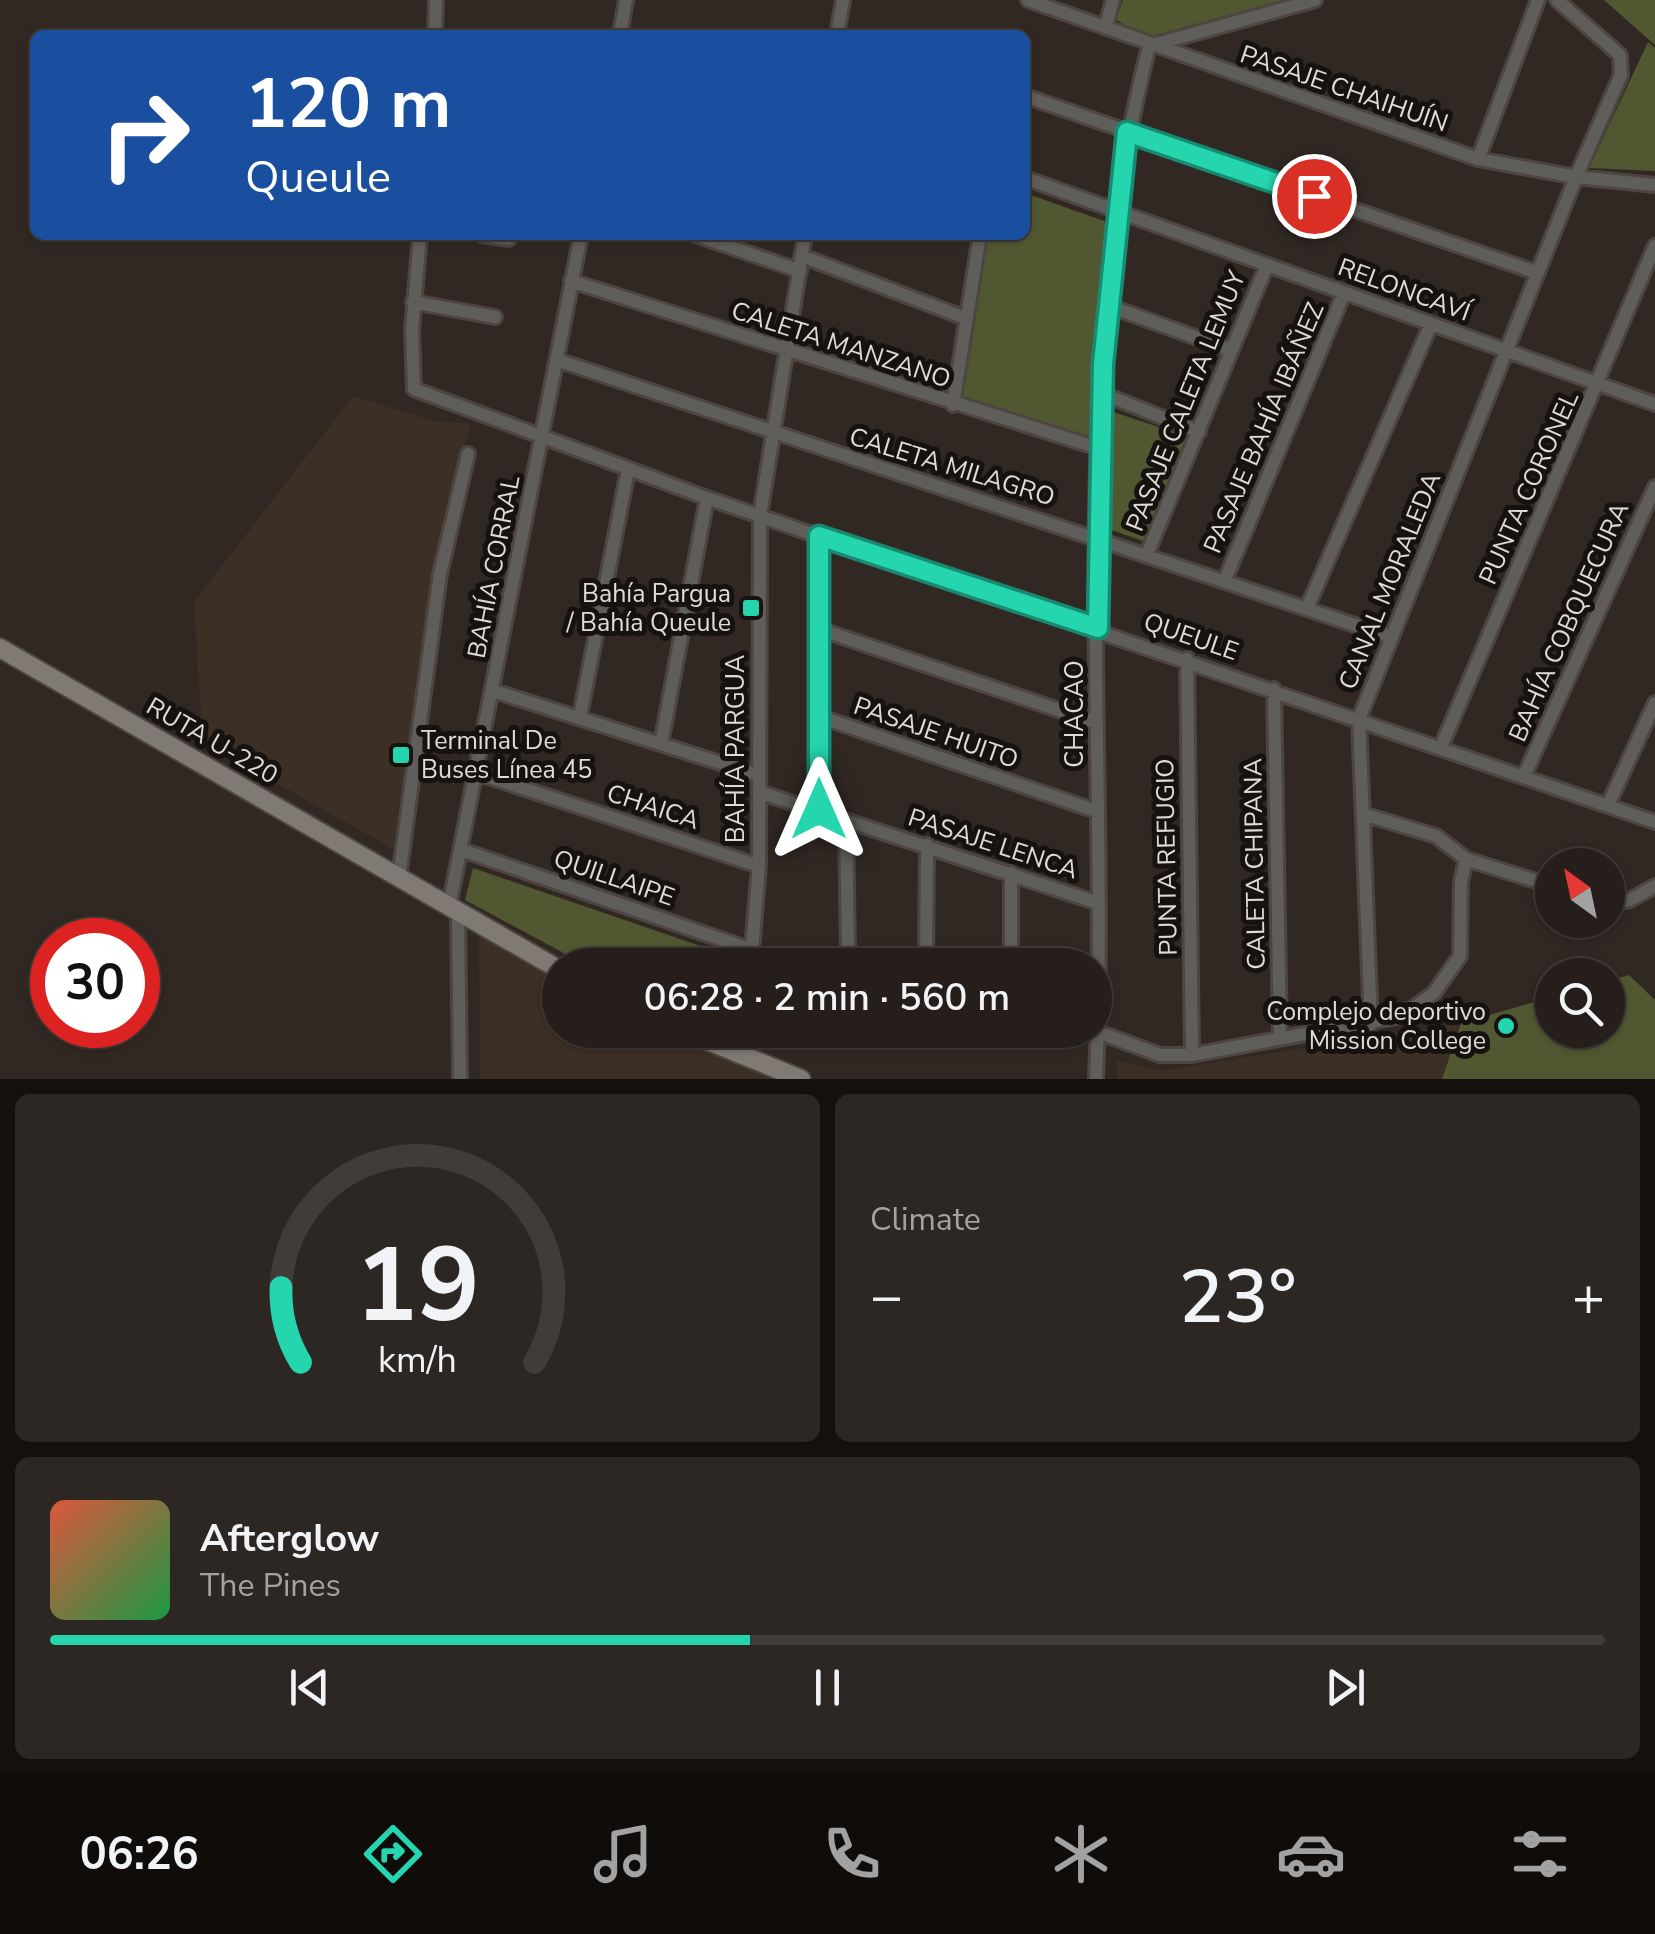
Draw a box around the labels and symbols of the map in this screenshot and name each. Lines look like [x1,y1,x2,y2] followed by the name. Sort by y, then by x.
[1235,37,1453,141] street label: PASAJE CHAIHUÍN
[1272,154,1357,239] pin
[1333,250,1476,330] street label: RELONCAVÍ
[1118,265,1254,536] street label: PASAJE CALETA LEMUY
[727,293,955,397] street label: CALETA MANZANO
[1196,297,1332,559] street label: PASAJE BAHÍA IBÁÑEZ
[1471,386,1587,590] street label: PUNTA CORONEL
[845,420,1059,514] street label: CALETA MILAGRO
[1331,467,1449,695] street label: CANAL MORALEDA
[460,472,528,661] street label: BAHÍA CORRAL
[1501,497,1637,747] street label: BAHÍA COBQUECURA
[566,577,731,640] place label: Bahía Pargua / Bahía Queule
[740,597,762,619] marker: Bahía Pargua / Bahía Queule
[1139,605,1243,669] street label: QUEULE
[719,655,753,843] street label: BAHÍA PARGUA
[1058,660,1092,768] street label: CHACAO
[849,689,1023,777] street label: PASAJE HUITO
[140,690,284,792] street label: RUTA U-220
[421,724,592,787] place label: Terminal De Buses Línea 45
[390,744,412,766] marker: Terminal De Buses Línea 45
[767,757,871,861] position arrow
[1148,758,1186,956] street label: PUNTA REFUGIO
[1236,758,1274,970] street label: CALETA CHIPANA
[603,776,703,838] street label: CHAICA
[904,801,1082,887] street label: PASAJE LENCA
[549,842,679,914] street label: QUILLAIPE
[1535,848,1625,938] north arrow
[30,918,160,1048] speed limit sign: 30
[1266,995,1486,1058] place label: Complejo deportivo Mission College
[1495,1015,1517,1037] marker: Complejo deportivo Mission College

